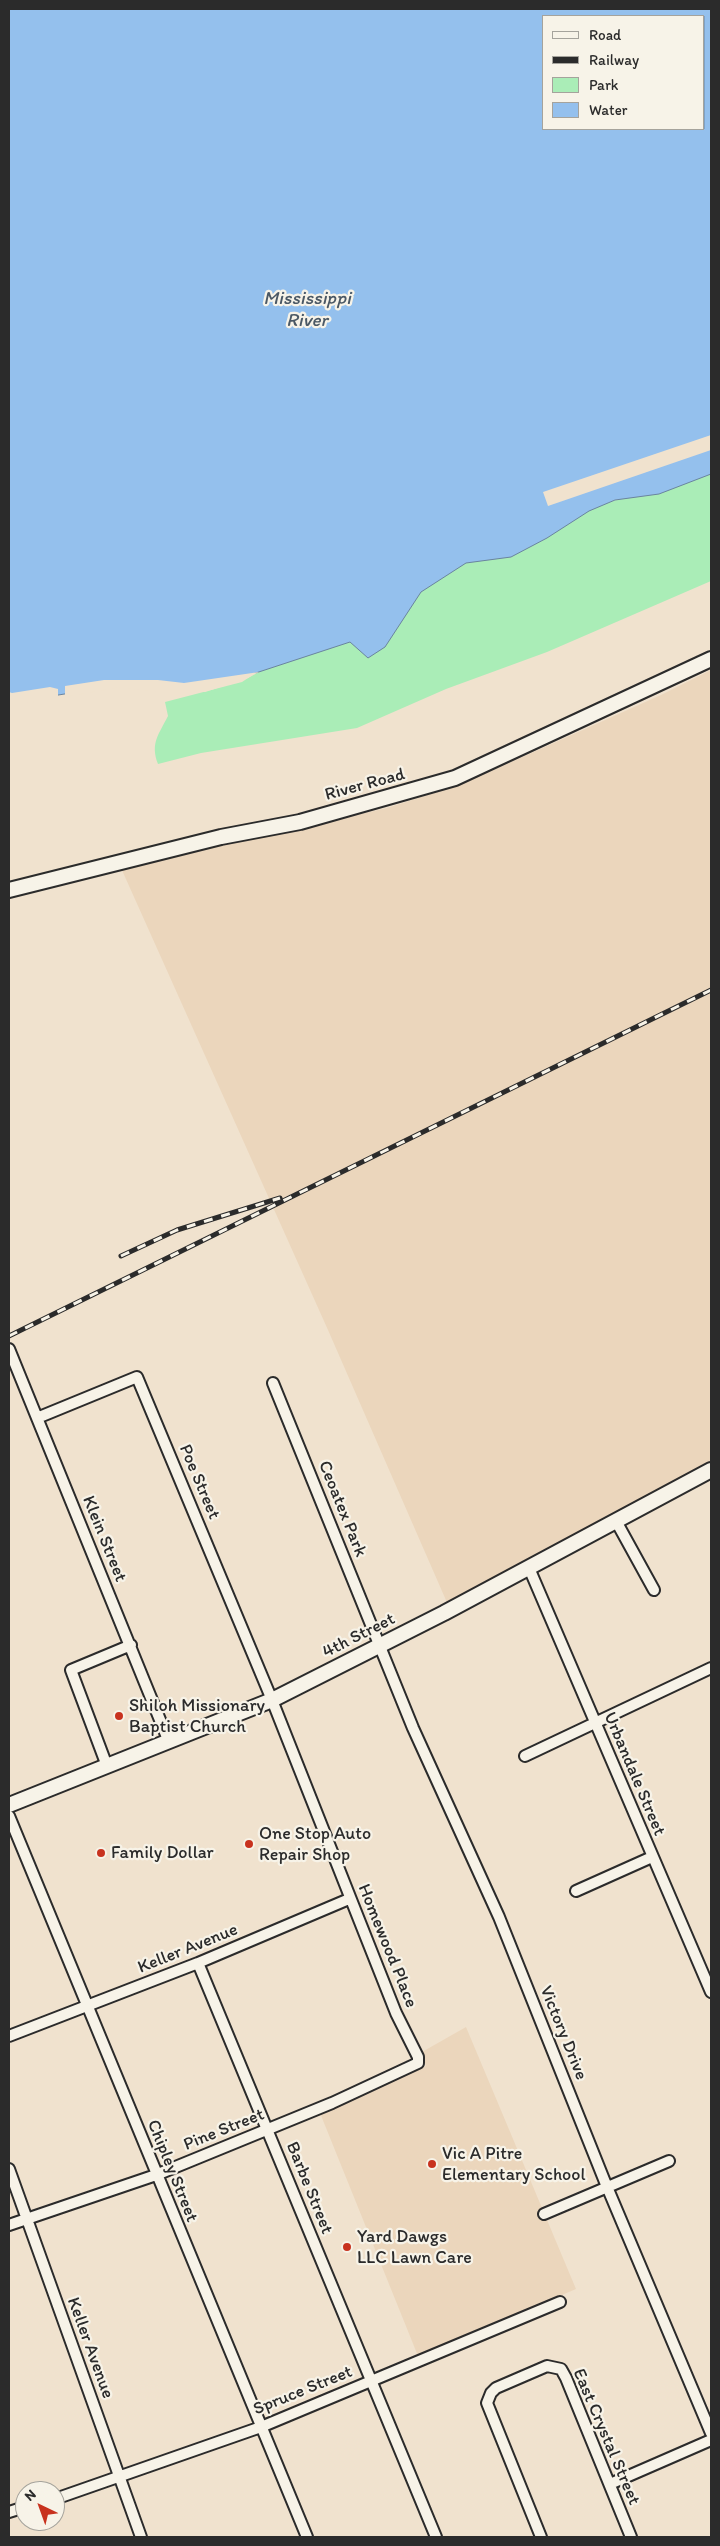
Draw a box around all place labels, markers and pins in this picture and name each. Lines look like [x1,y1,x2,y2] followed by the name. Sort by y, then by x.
[129,1695,265,1738] place label: Shiloh Missionary Baptist Church
[113,1710,125,1722] marker: Shiloh Missionary Baptist Church
[259,1823,371,1866] place label: One Stop Auto Repair Shop
[243,1838,255,1850] marker: One Stop Auto Repair Shop
[111,1842,214,1864] place label: Family Dollar
[95,1847,107,1859] marker: Family Dollar
[442,2143,586,2186] place label: Vic A Pitre Elementary School
[426,2158,438,2170] marker: Vic A Pitre Elementary School
[357,2226,472,2268] place label: Yard Dawgs LLC Lawn Care
[341,2241,353,2253] marker: Yard Dawgs LLC Lawn Care

